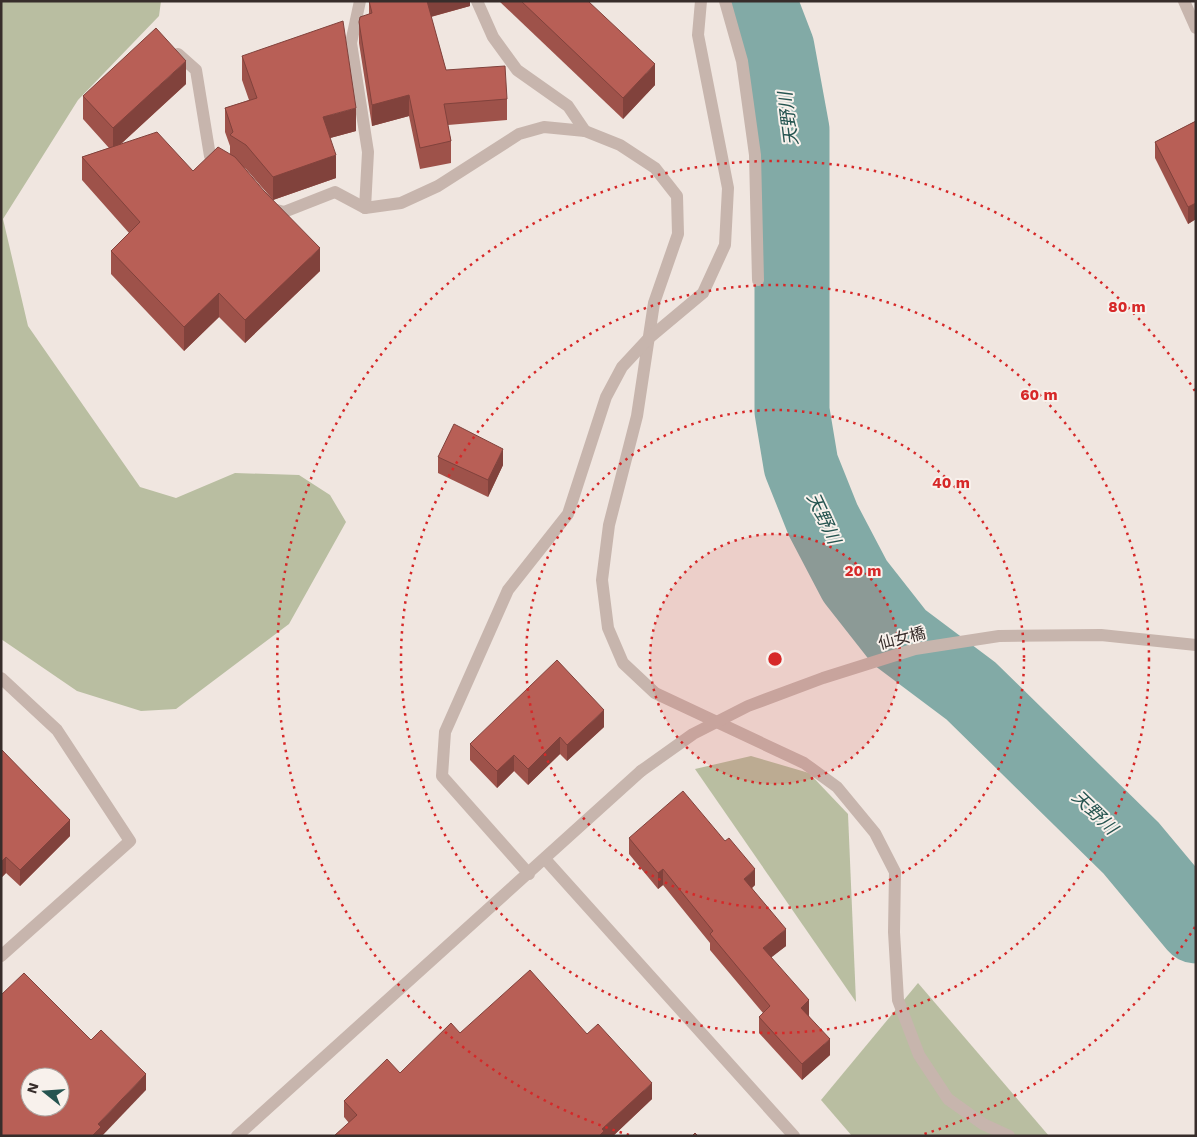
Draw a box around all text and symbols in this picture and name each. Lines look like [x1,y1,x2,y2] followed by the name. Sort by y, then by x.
[774,89,802,147] water label: 天野川
[1108,298,1146,316] text: 80 m
[1020,386,1058,404] text: 60 m
[932,474,970,492] text: 40 m
[803,489,846,549] water label: 天野川
[844,562,882,580] text: 20 m
[876,623,928,653] street label: 仙女橋
[766,650,784,668] centre of rings
[1068,786,1123,840] water label: 天野川
[20,1067,70,1117] north arrow
[23,1081,42,1095] text: N

